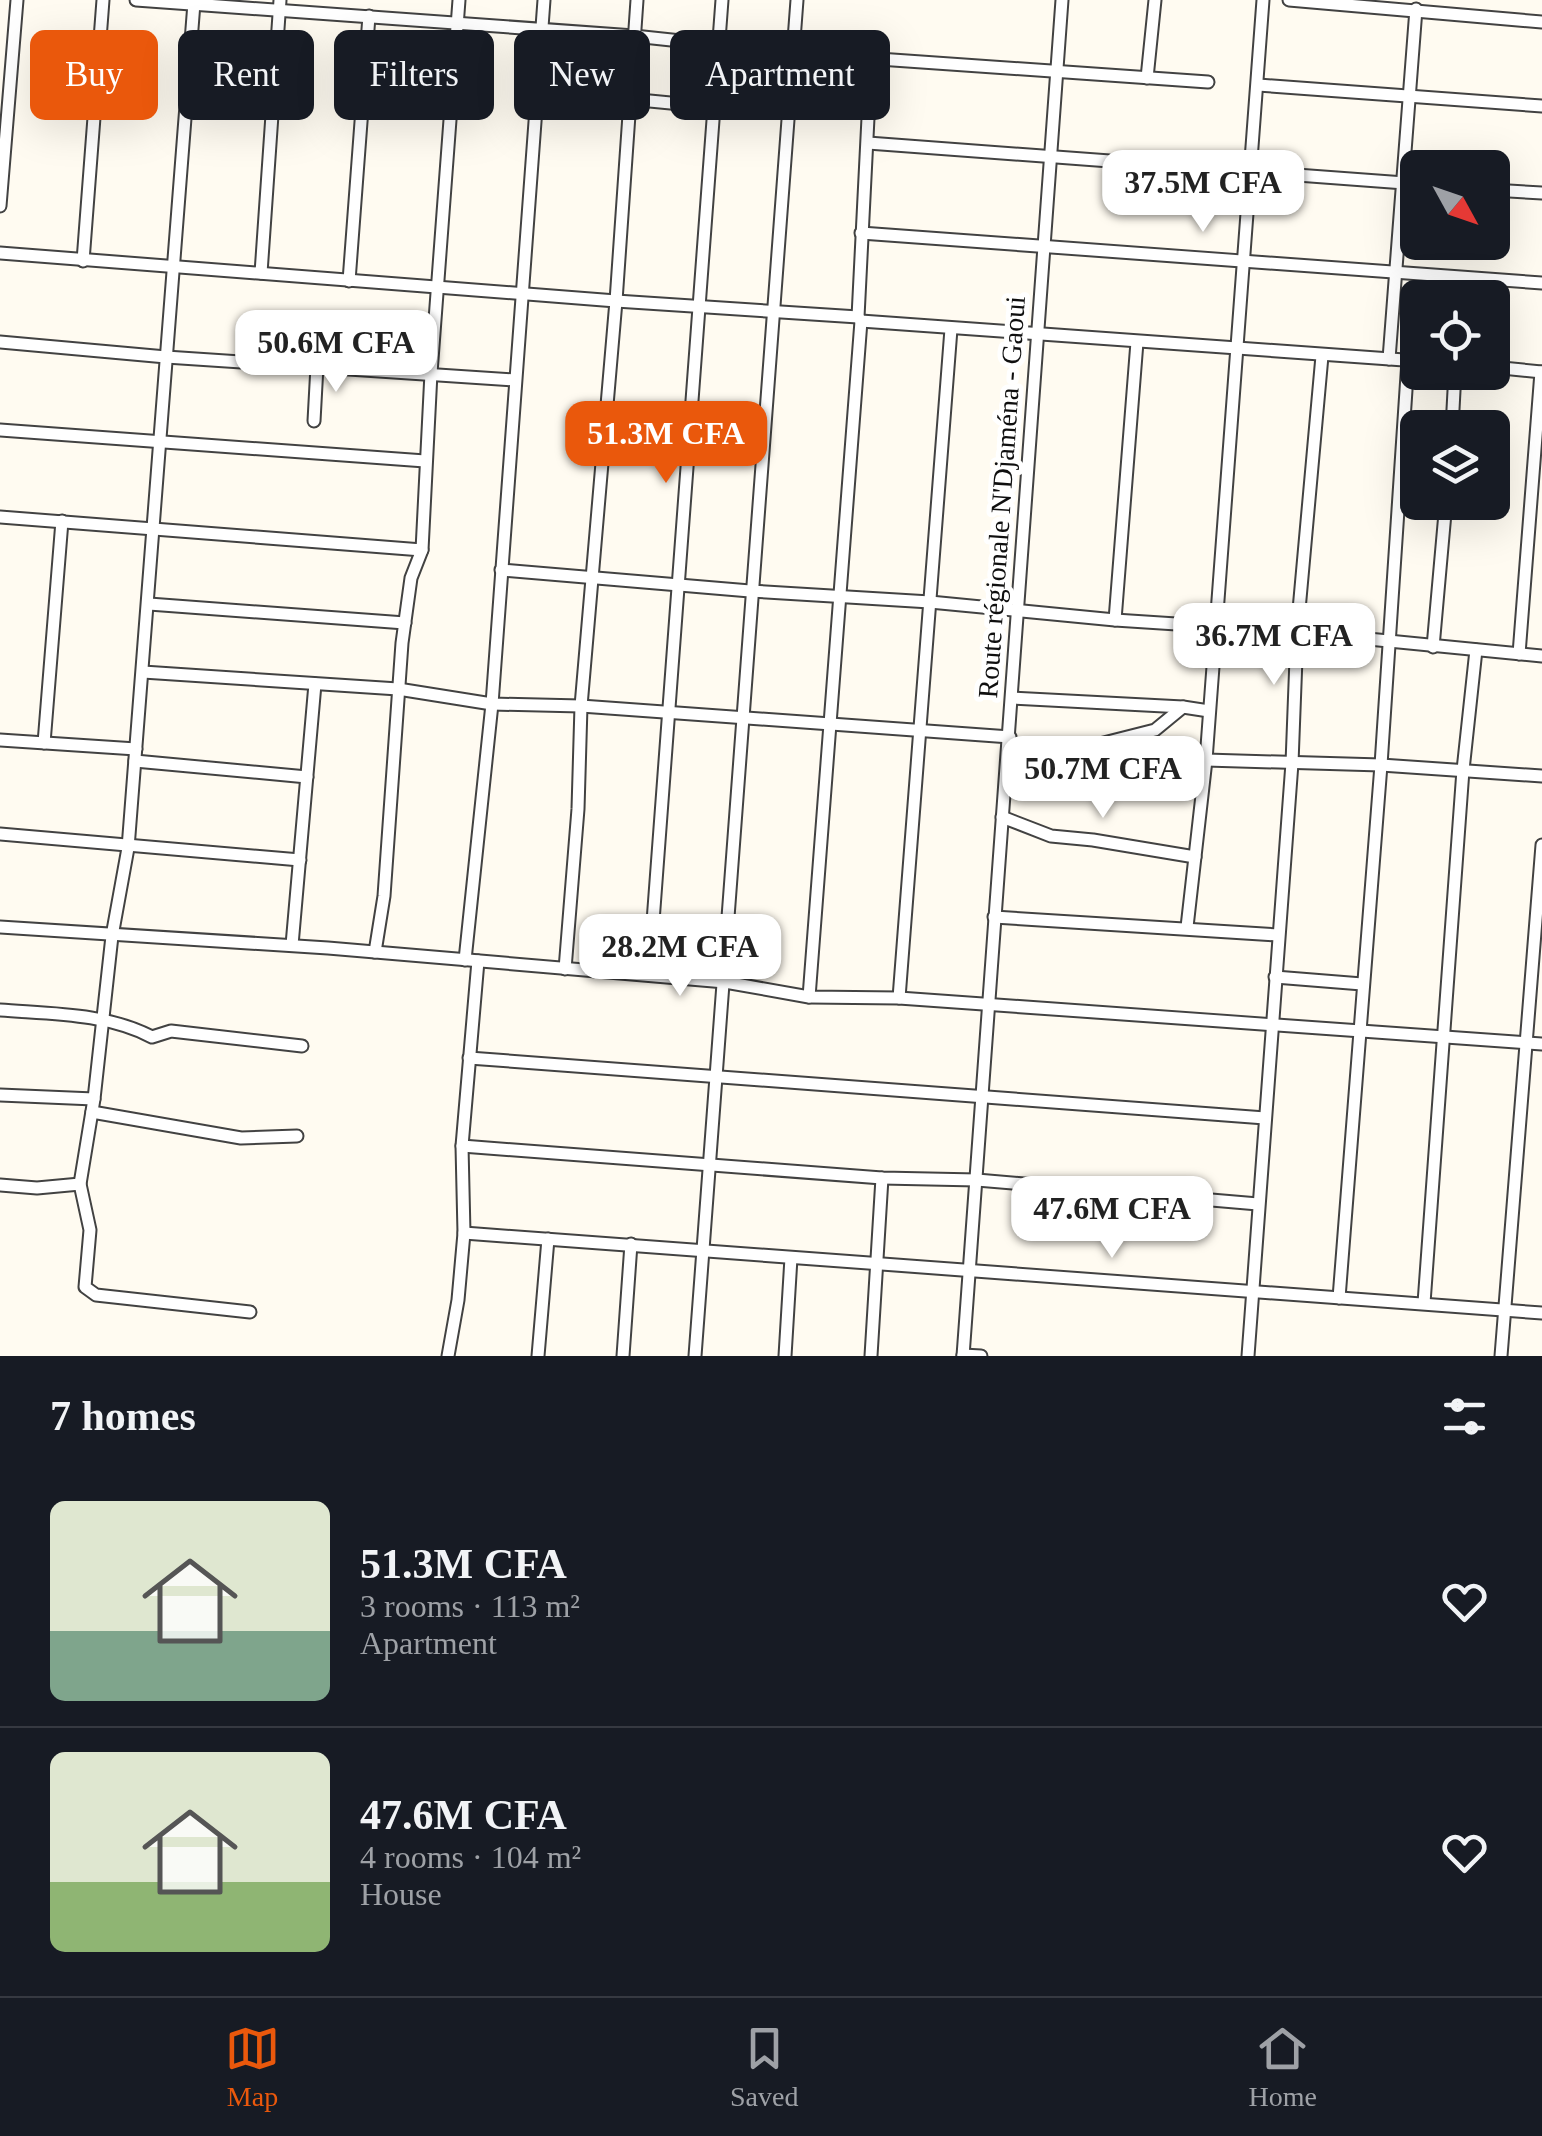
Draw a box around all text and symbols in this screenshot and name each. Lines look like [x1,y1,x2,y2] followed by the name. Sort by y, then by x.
[30,30,158,120] chip: Buy
[178,30,314,120] chip: Rent
[334,30,494,120] chip: Filters
[514,30,650,120] chip: New
[670,30,890,120] chip: Apartment
[1089,150,1317,235] pin: 37.5M CFA
[1400,150,1510,260] north arrow
[1400,150,1510,520] map controls
[1124,164,1282,200] text: 37.5M CFA
[1400,280,1510,390] button: locate
[972,295,1031,699] street label: Route régionale N'Djaména - Gaoui
[222,310,450,395] pin: 50.6M CFA
[257,324,415,360] text: 50.6M CFA
[552,401,780,486] pin: 51.3M CFA
[1400,410,1510,520] button: layers
[587,415,745,451] text: 51.3M CFA
[1160,603,1388,688] pin: 36.7M CFA
[1195,617,1353,653] text: 36.7M CFA
[989,736,1217,821] pin: 50.7M CFA
[1024,750,1182,786] text: 50.7M CFA
[566,914,794,999] pin: 28.2M CFA
[601,928,759,964] text: 28.2M CFA
[998,1176,1226,1261] pin: 47.6M CFA
[1033,1190,1191,1226] text: 47.6M CFA
[1437,1389,1492,1444] icon: filters
[50,1393,196,1439] text: 7 homes
[130,1541,250,1661] icon: home
[360,1541,567,1587] text: 51.3M CFA
[1437,1574,1492,1629] icon: heart
[360,1588,580,1624] text: 3 rooms · 113 m²
[360,1625,497,1661] text: Apartment
[130,1792,250,1912] icon: home
[360,1792,567,1838] text: 47.6M CFA
[1437,1825,1492,1880] icon: heart
[360,1839,581,1875] text: 4 rooms · 104 m²
[360,1876,442,1912] text: House
[225,2021,280,2113] tab: Map
[730,2021,798,2113] tab: Saved
[1249,2021,1317,2113] tab: Home

